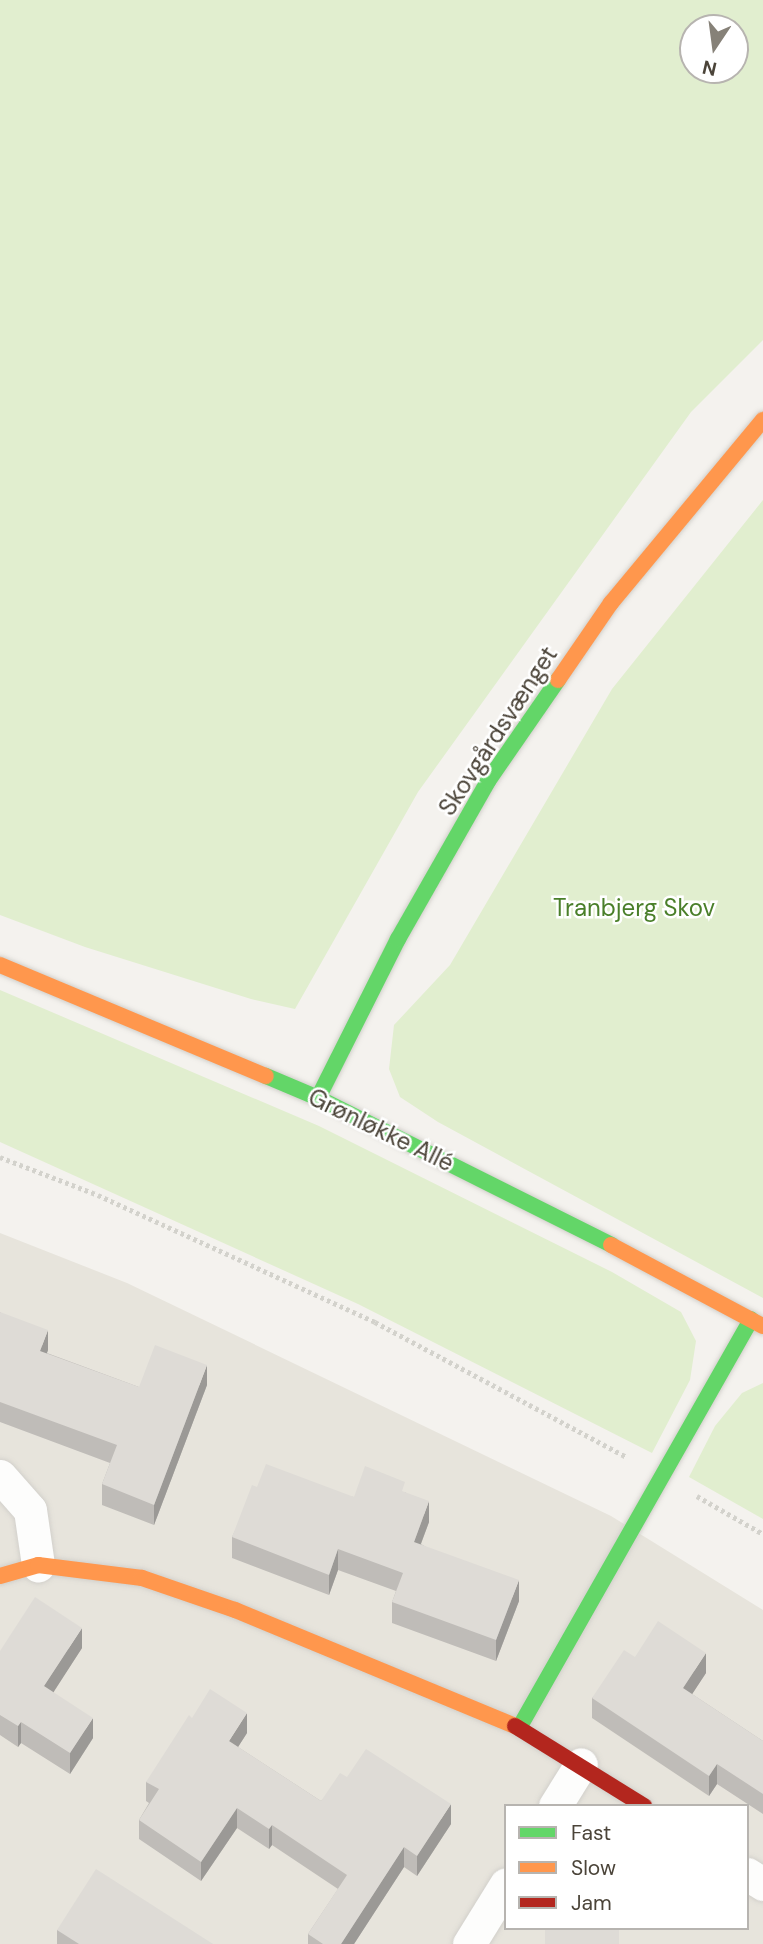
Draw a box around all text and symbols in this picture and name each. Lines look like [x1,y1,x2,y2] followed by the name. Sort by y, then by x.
[679,14,749,84] north arrow
[700,54,719,82] text: N
[433,641,563,821] street label: Skovgårdsvænget
[553,894,715,922] park label: Tranbjerg Skov
[304,1082,458,1178] street label: Grønløkke Allé
[504,1804,749,1930] legend
[571,1819,611,1847] text: Fast
[571,1854,616,1882] text: Slow
[571,1889,612,1917] text: Jam

